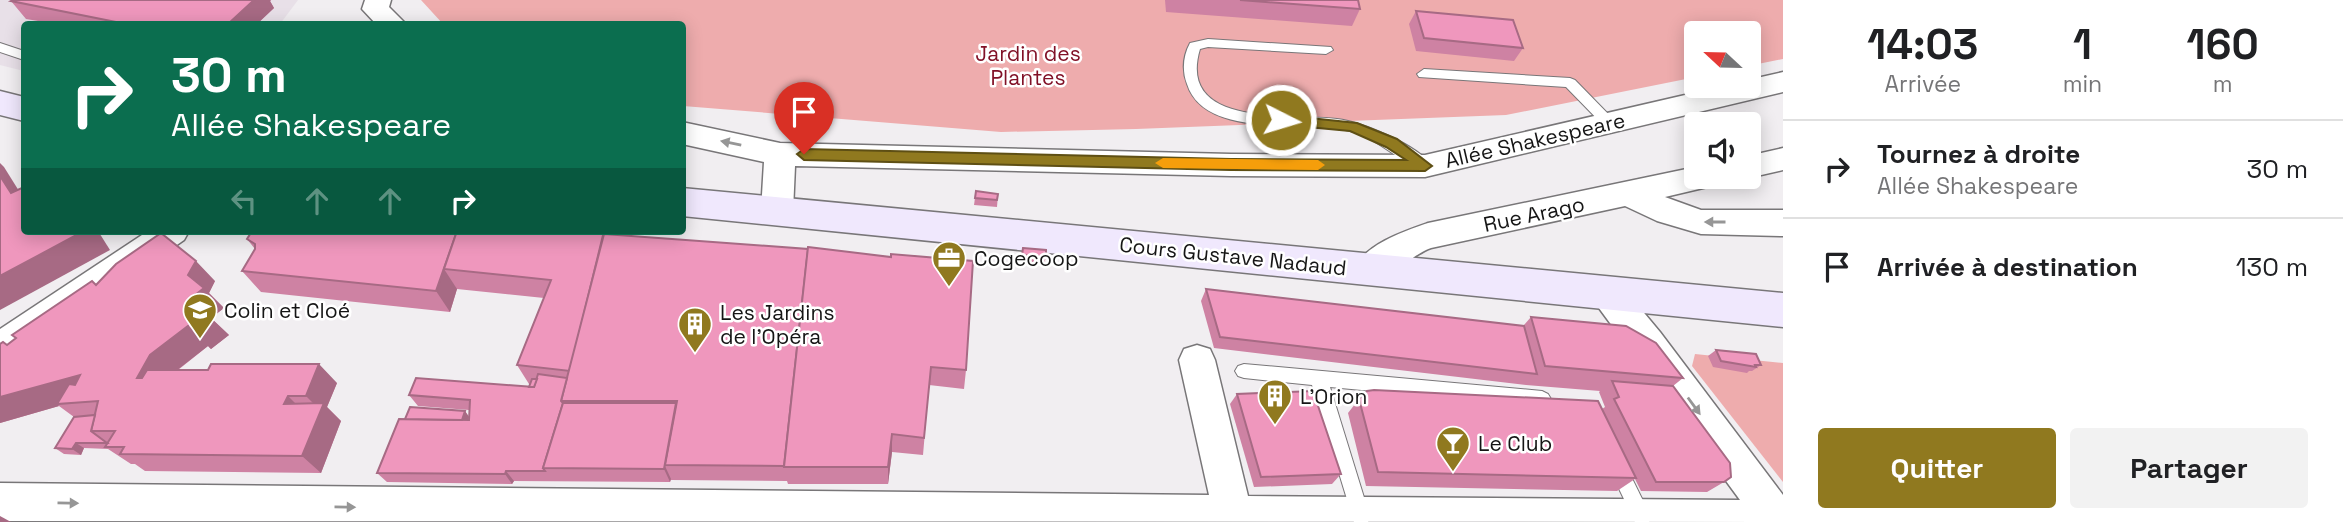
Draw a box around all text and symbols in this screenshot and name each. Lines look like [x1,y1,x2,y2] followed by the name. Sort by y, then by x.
[1867,18,1978,71] text: 14:03
[2073,18,2092,71] text: 1
[2186,18,2259,71] text: 160
[1684,21,1760,98] north arrow
[1684,21,1761,189] map controls
[975,40,1081,91] park label: Jardin des Plantes
[171,44,287,106] text: 30 m
[56,49,147,140] icon: right
[1884,69,1961,99] text: Arrivée
[2063,69,2102,99] text: min
[2213,69,2232,99] text: m
[774,82,834,154] pin
[1244,83,1318,157] position arrow
[785,93,823,131] icon: arrive
[171,105,451,145] text: Allée Shakespeare
[1442,106,1628,174] street label: Allée Shakespeare
[1684,112,1761,189] button: sound
[1877,137,2080,171] text: Tournez à droite
[720,138,742,149] one-way arrow
[1818,150,1856,188] icon: right
[2247,152,2308,186] text: 30 m
[1877,171,2078,201] text: Allée Shakespeare
[225,182,263,220] icon: left
[298,182,336,220] icon: ahead
[371,182,409,220] icon: ahead
[444,182,482,220] icon: right
[1481,190,1587,238] street label: Rue Arago
[1704,216,1726,228] one-way arrow
[1118,231,1348,281] street label: Cours Gustave Nadaud
[930,239,968,288] office icon: Cogecoop
[974,245,1078,272] place label: Cogecoop
[1818,248,1856,286] icon: arrive
[1877,250,2138,284] text: Arrivée à destination
[2236,250,2308,284] text: 130 m
[181,291,219,340] school or university icon: Colin et Cloé
[224,297,350,324] place label: Colin et Cloé
[720,299,834,350] place label: Les Jardins de l'Opéra
[676,305,714,354] building icon: Les Jardins de l'Opéra
[1256,377,1294,426] building icon: L'Orion
[1300,383,1367,410] place label: L'Orion
[1687,397,1701,415] one-way arrow
[1434,424,1472,473] bar icon: Le Club
[1818,428,2056,508] button: Quitter
[2070,428,2308,508] button: Partager
[1478,430,1552,457] place label: Le Club
[57,497,79,509] one-way arrow
[334,501,356,513] one-way arrow

